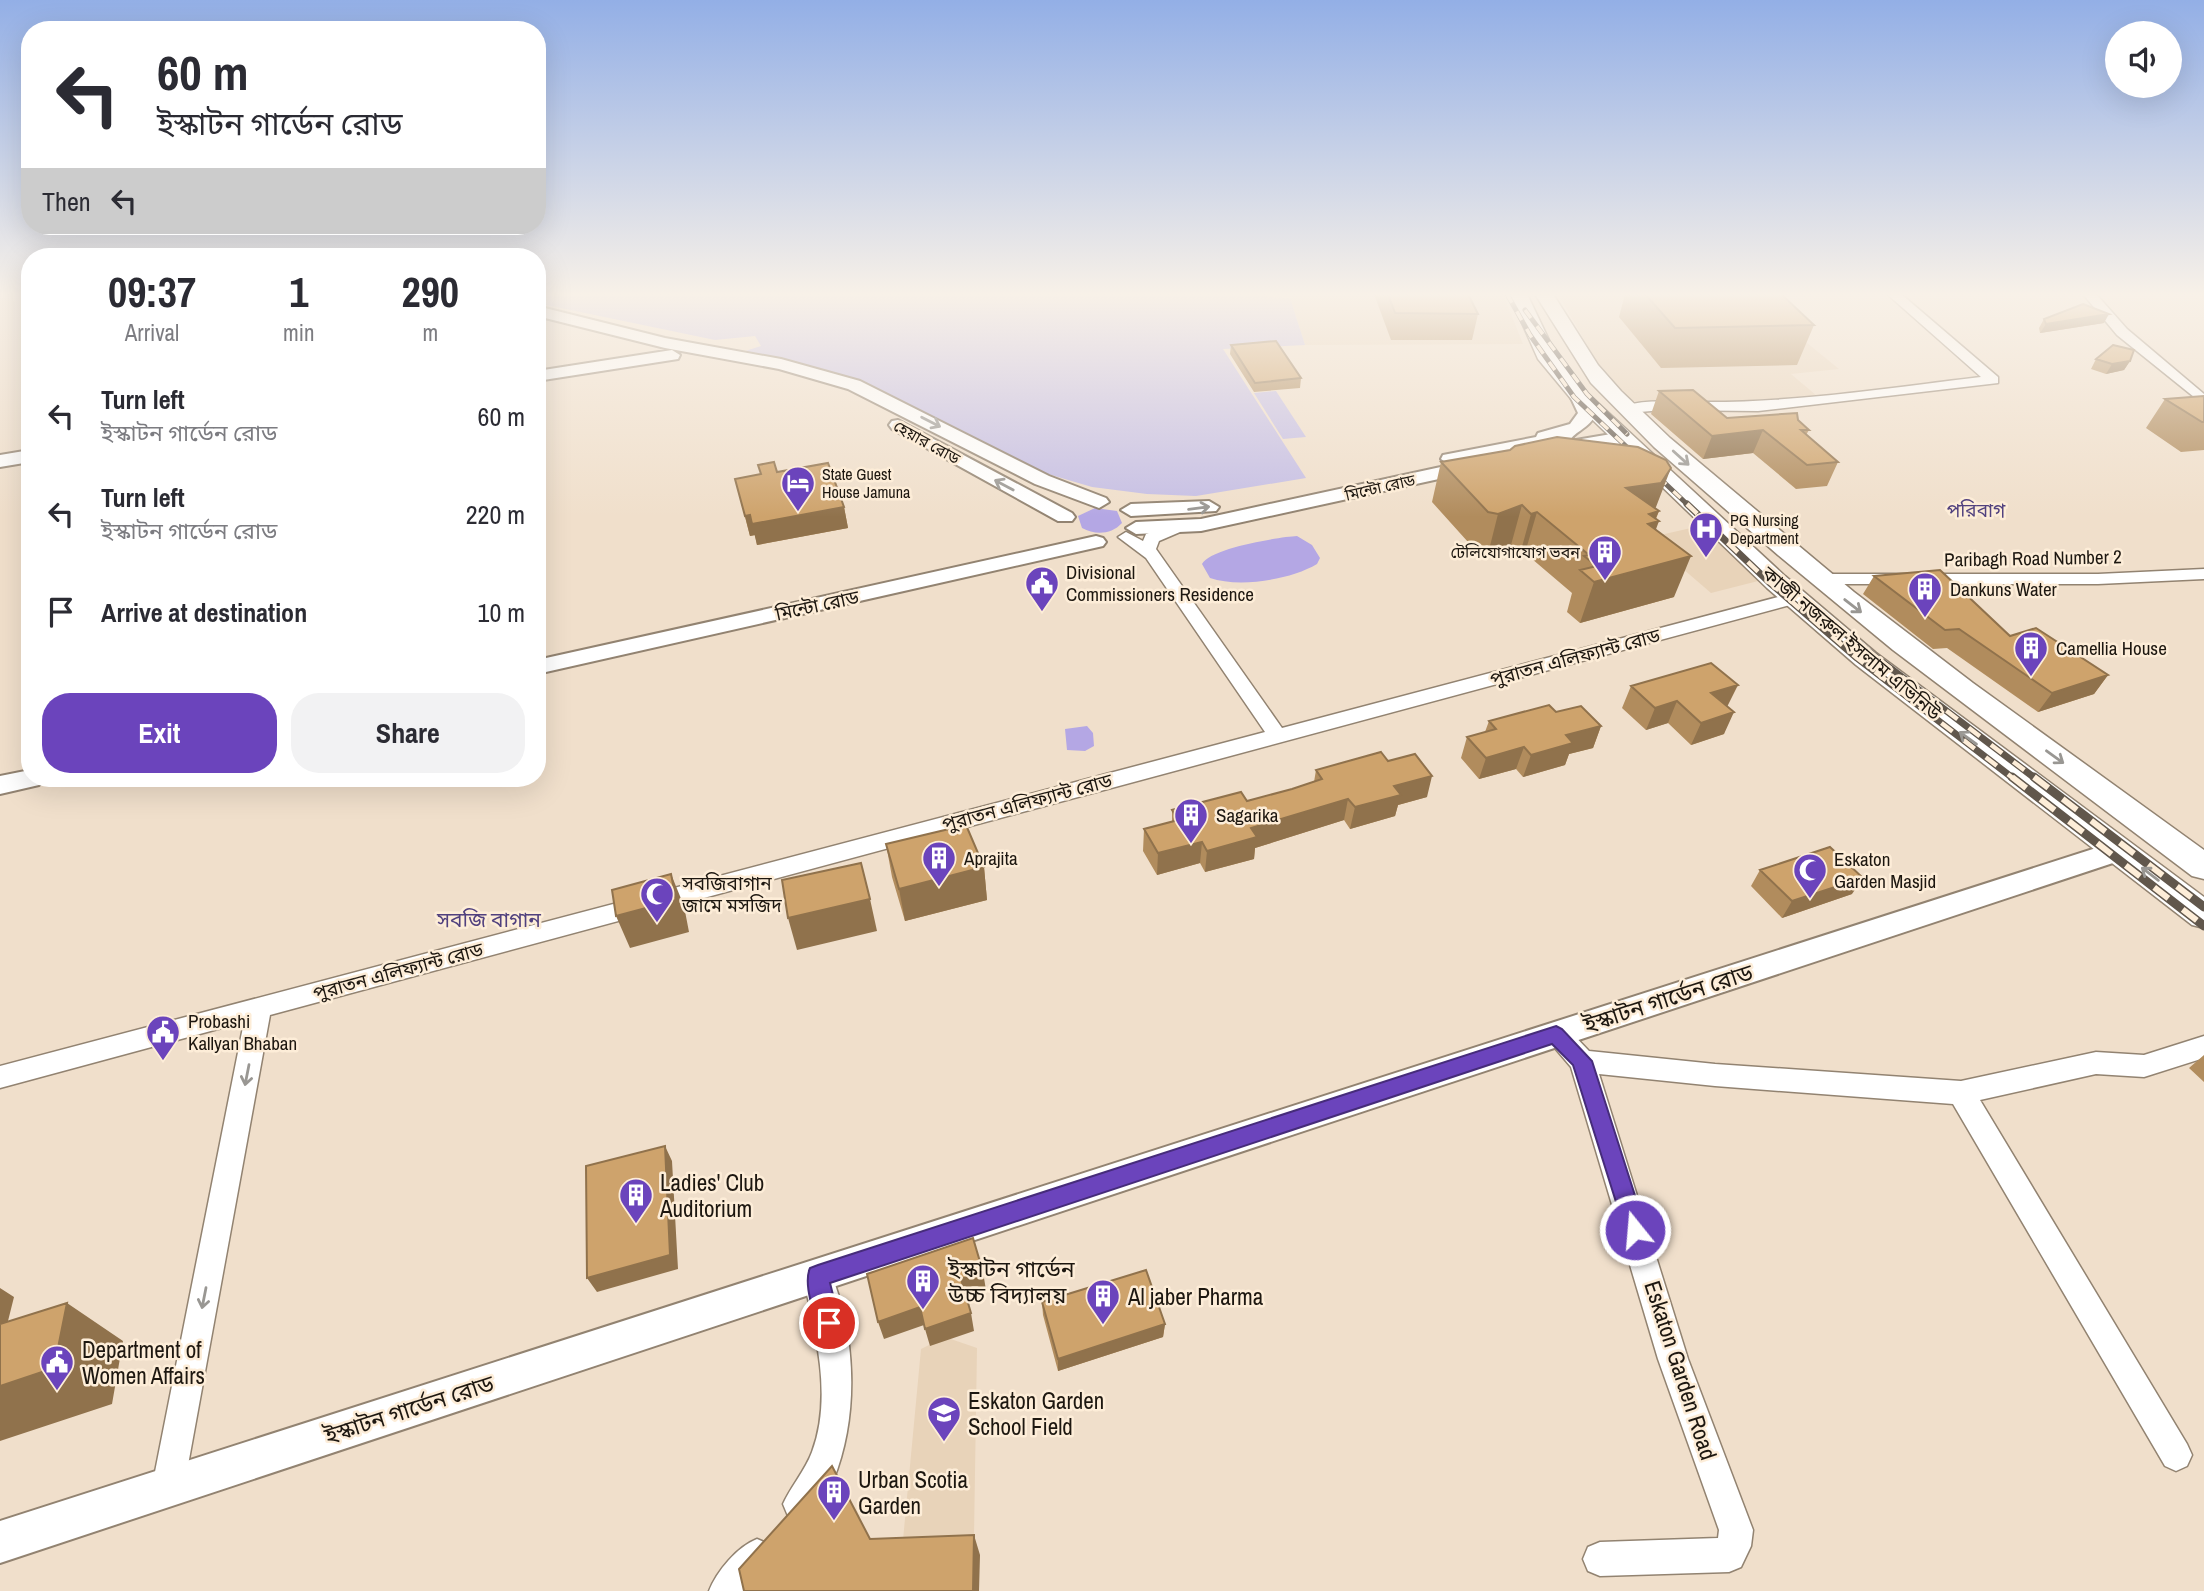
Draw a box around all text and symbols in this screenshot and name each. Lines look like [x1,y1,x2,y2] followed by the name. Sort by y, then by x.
[2105,21,2182,98] map controls
[2105,21,2182,98] button: sound
[157,39,249,105] text: 60 m
[42,49,133,140] icon: left
[157,102,403,145] text: ইস্কাটন গার্ডেন রোড
[105,182,143,220] icon: left
[42,184,91,219] text: Then
[108,264,196,320] text: 09:37
[289,264,308,320] text: 1
[402,264,459,320] text: 290
[125,317,179,348] text: Arrival
[283,317,315,348] text: min
[422,317,438,348] text: m
[101,382,185,417] text: Turn left
[42,397,80,435] icon: left
[478,399,525,434] text: 60 m
[890,415,965,470] street label: হেয়ার রোড
[920,416,941,430] one-way arrow
[101,417,277,448] text: ইস্কাটন গার্ডেন রোড
[1672,450,1690,466] one-way arrow
[822,463,911,503] place label: State Guest House Jamuna
[779,464,817,513] hotel icon: State Guest House Jamuna
[1342,468,1418,506] street label: মিন্টো রোড
[995,478,1015,492] one-way arrow
[101,480,185,515] text: Turn left
[42,495,80,533] icon: left
[466,497,525,532] text: 220 m
[1947,497,2006,523] district label: পরিবাগ
[1187,501,1210,514] one-way arrow
[1730,509,1799,549] place label: PG Nursing Department
[1687,510,1725,559] hospital icon: PG Nursing Department
[101,515,277,546] text: ইস্কাটন গার্ডেন রোড
[1586,533,1624,582] building icon: টেলিযোগাযোগ ভবন
[1450,541,1580,563] place label: টেলিযোগাযোগ ভবন
[1944,543,2122,573] street label: Paribagh Road Number 2
[1066,559,1254,607] place label: Divisional Commissioners Residence
[1756,560,1947,726] street label: কাজী নজরুল ইসলাম এভিনিউ
[1023,564,1061,613] public building icon: Divisional Commissioners Residence
[1906,570,1944,619] building icon: Dankuns Water
[1950,576,2058,602] place label: Dankuns Water
[772,583,862,627] street label: মিন্টো রোড
[42,593,80,631] icon: arrive
[101,595,307,630] text: Arrive at destination
[478,595,525,630] text: 10 m
[1844,599,1862,614] one-way arrow
[1487,622,1663,692] street label: পুরাতন এলিফ্যান্ট রোড
[2012,629,2050,678] building icon: Camellia House
[2056,635,2167,661] place label: Camellia House
[42,693,277,773] button: Exit
[291,693,525,773] button: Share
[1959,730,1977,745] one-way arrow
[2045,750,2064,764] one-way arrow
[939,767,1115,837] street label: পুরাতন এলিফ্যান্ট রোড
[1172,796,1210,845] building icon: Sagarika
[1216,802,1279,828] place label: Sagarika
[920,839,958,888] building icon: Aprajita
[963,845,1018,871] place label: Aprajita
[1834,846,1936,894] place label: Eskaton Garden Masjid
[1791,851,1829,900] mosque icon: Eskaton Garden Masjid
[2141,867,2159,882] one-way arrow
[681,870,782,918] place label: সবজিবাগান জামে মসজিদ
[638,875,676,924] mosque icon: সবজিবাগান জামে মসজিদ
[436,905,541,934] district label: সবজি বাগান
[310,936,486,1006] street label: পুরাতন এলিফ্যান্ট রোড
[1578,956,1757,1040] street label: ইস্কাটন গার্ডেন রোড
[188,1008,297,1056] place label: Probashi Kallyan Bhaban
[144,1013,182,1062] public building icon: Probashi Kallyan Bhaban
[239,1063,253,1086] one-way arrow
[659,1167,764,1224] place label: Ladies' Club Auditorium
[617,1176,655,1225] building icon: Ladies' Club Auditorium
[1598,1193,1672,1267] position arrow
[947,1253,1076,1310] place label: ইস্কাটন গার্ডেন উচ্চ বিদ্যালয়
[904,1262,942,1311] building icon: ইস্কাটন গার্ডেন উচ্চ বিদ্যালয়
[1637,1276,1725,1464] street label: Eskaton Garden Road
[1084,1277,1122,1326] building icon: Al jaber Pharma
[1127,1281,1264,1312] place label: Al jaber Pharma
[196,1286,210,1309] one-way arrow
[799,1293,859,1353] pin
[810,1304,848,1342] icon: arrive
[82,1334,205,1391] place label: Department of Women Affairs
[38,1343,76,1392] public building icon: Department of Women Affairs
[319,1367,498,1451] street label: ইস্কাটন গার্ডেন রোড
[968,1385,1104,1442] place label: Eskaton Garden School Field
[925,1394,963,1443] school or university icon: Eskaton Garden School Field
[858,1464,969,1521] place label: Urban Scotia Garden
[815,1473,853,1522] building icon: Urban Scotia Garden

